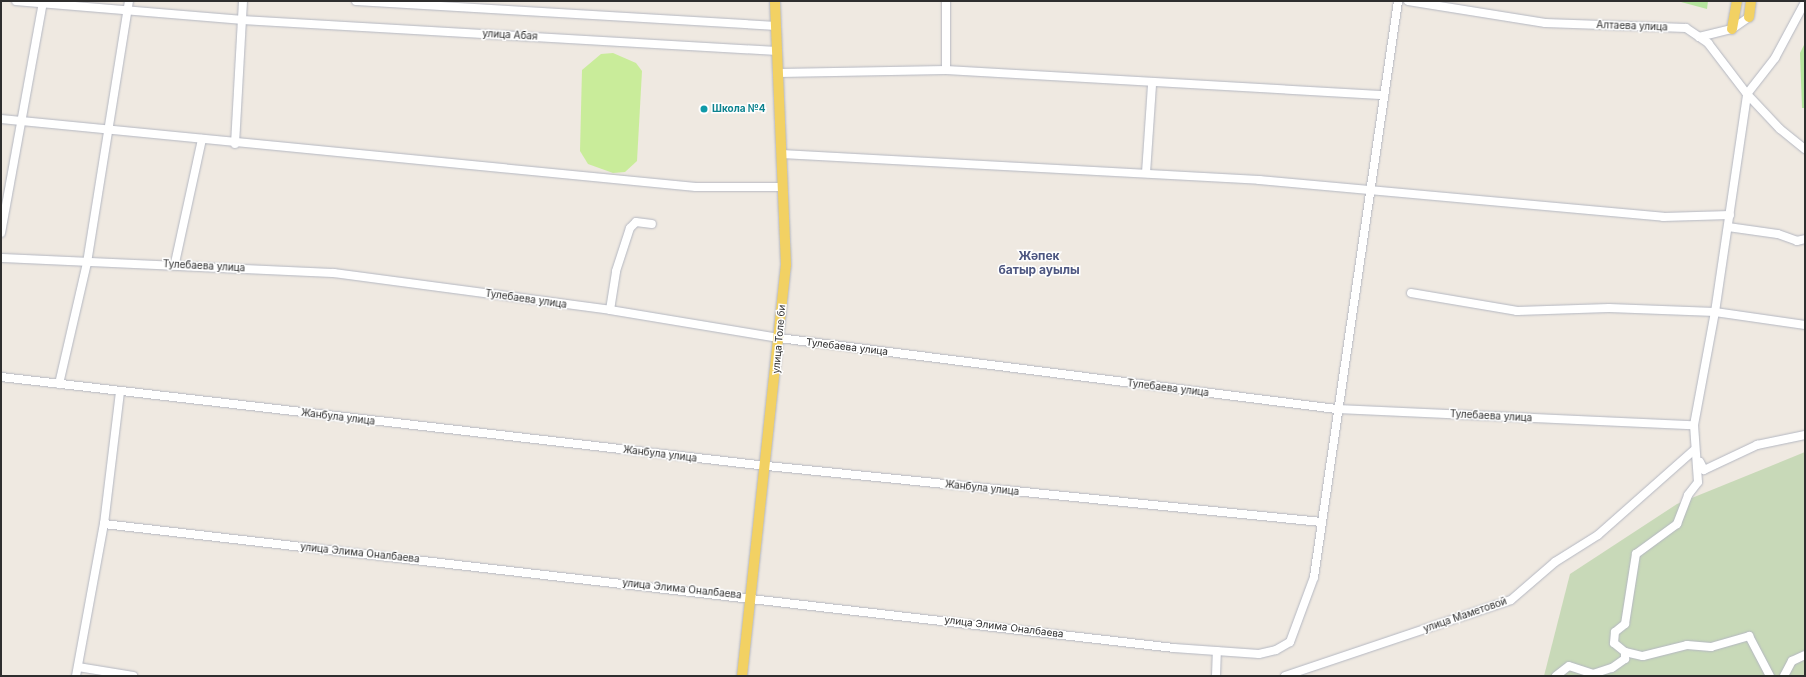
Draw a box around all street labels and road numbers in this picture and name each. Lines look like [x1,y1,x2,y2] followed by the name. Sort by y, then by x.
[1596,19,1668,33] street label: Алтаева улица
[482,28,538,42] street label: улица Абая
[163,258,245,274] street label: Тулебаева улица
[484,287,568,311] street label: Тулебаева улица
[770,304,788,374] street label: улица Толе би
[805,336,889,358] street label: Тулебаева улица
[1126,377,1210,399] street label: Тулебаева улица
[300,407,376,427] street label: Жанбула улица
[1450,408,1532,424] street label: Тулебаева улица
[622,444,698,464] street label: Жанбула улица
[944,478,1020,498] street label: Жанбула улица
[300,541,420,565] street label: улица Элима Оналбаева
[622,577,742,601] street label: улица Элима Оналбаева
[1422,595,1508,635] street label: улица Маметовой
[944,614,1064,640] street label: улица Элима Оналбаева

